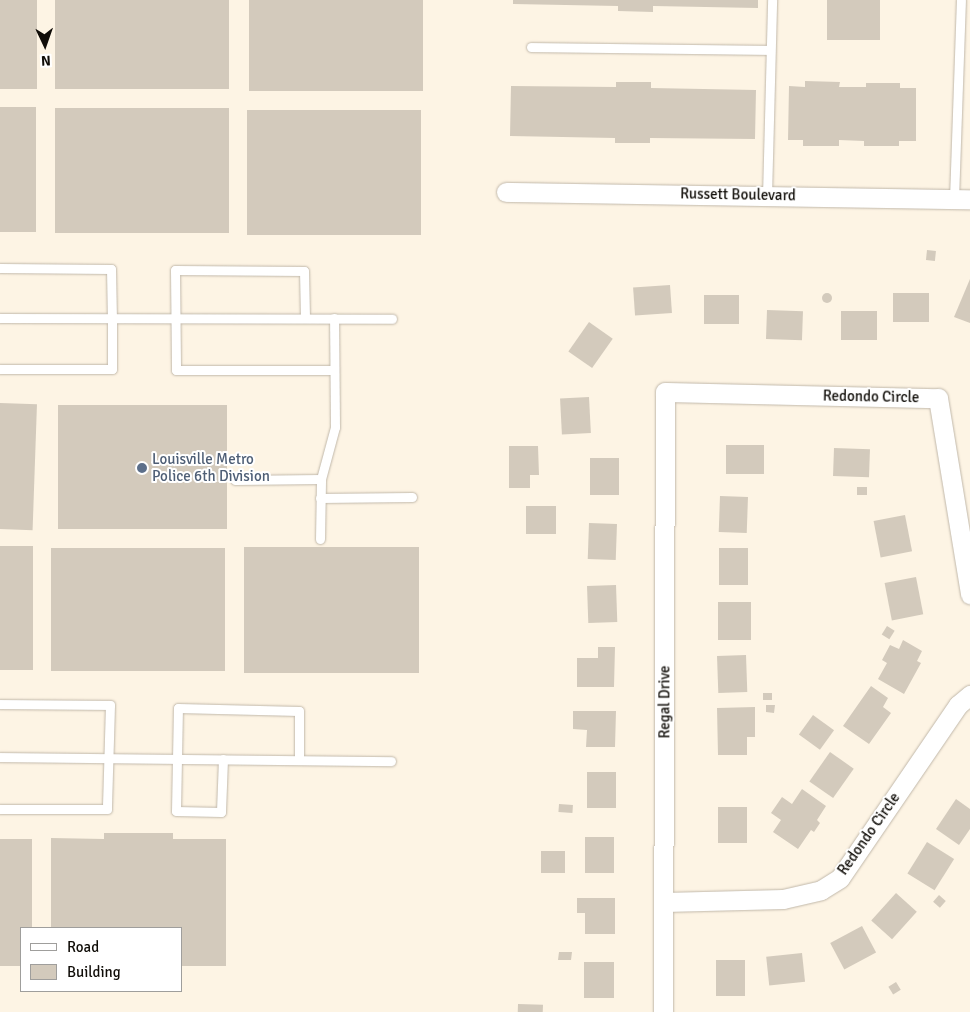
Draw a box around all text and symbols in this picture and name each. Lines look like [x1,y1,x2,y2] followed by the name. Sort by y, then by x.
[20,20,70,70] north arrow
[40,52,51,69] text: N
[680,185,796,205] street label: Russett Boulevard
[823,387,919,407] street label: Redondo Circle
[152,450,270,485] place label: Louisville Metro Police 6th Division
[136,462,148,474] marker: Louisville Metro Police 6th Division
[656,665,674,739] street label: Regal Drive
[834,789,904,879] street label: Redondo Circle
[20,927,182,992] legend
[67,938,99,956] text: Road
[67,963,121,981] text: Building

